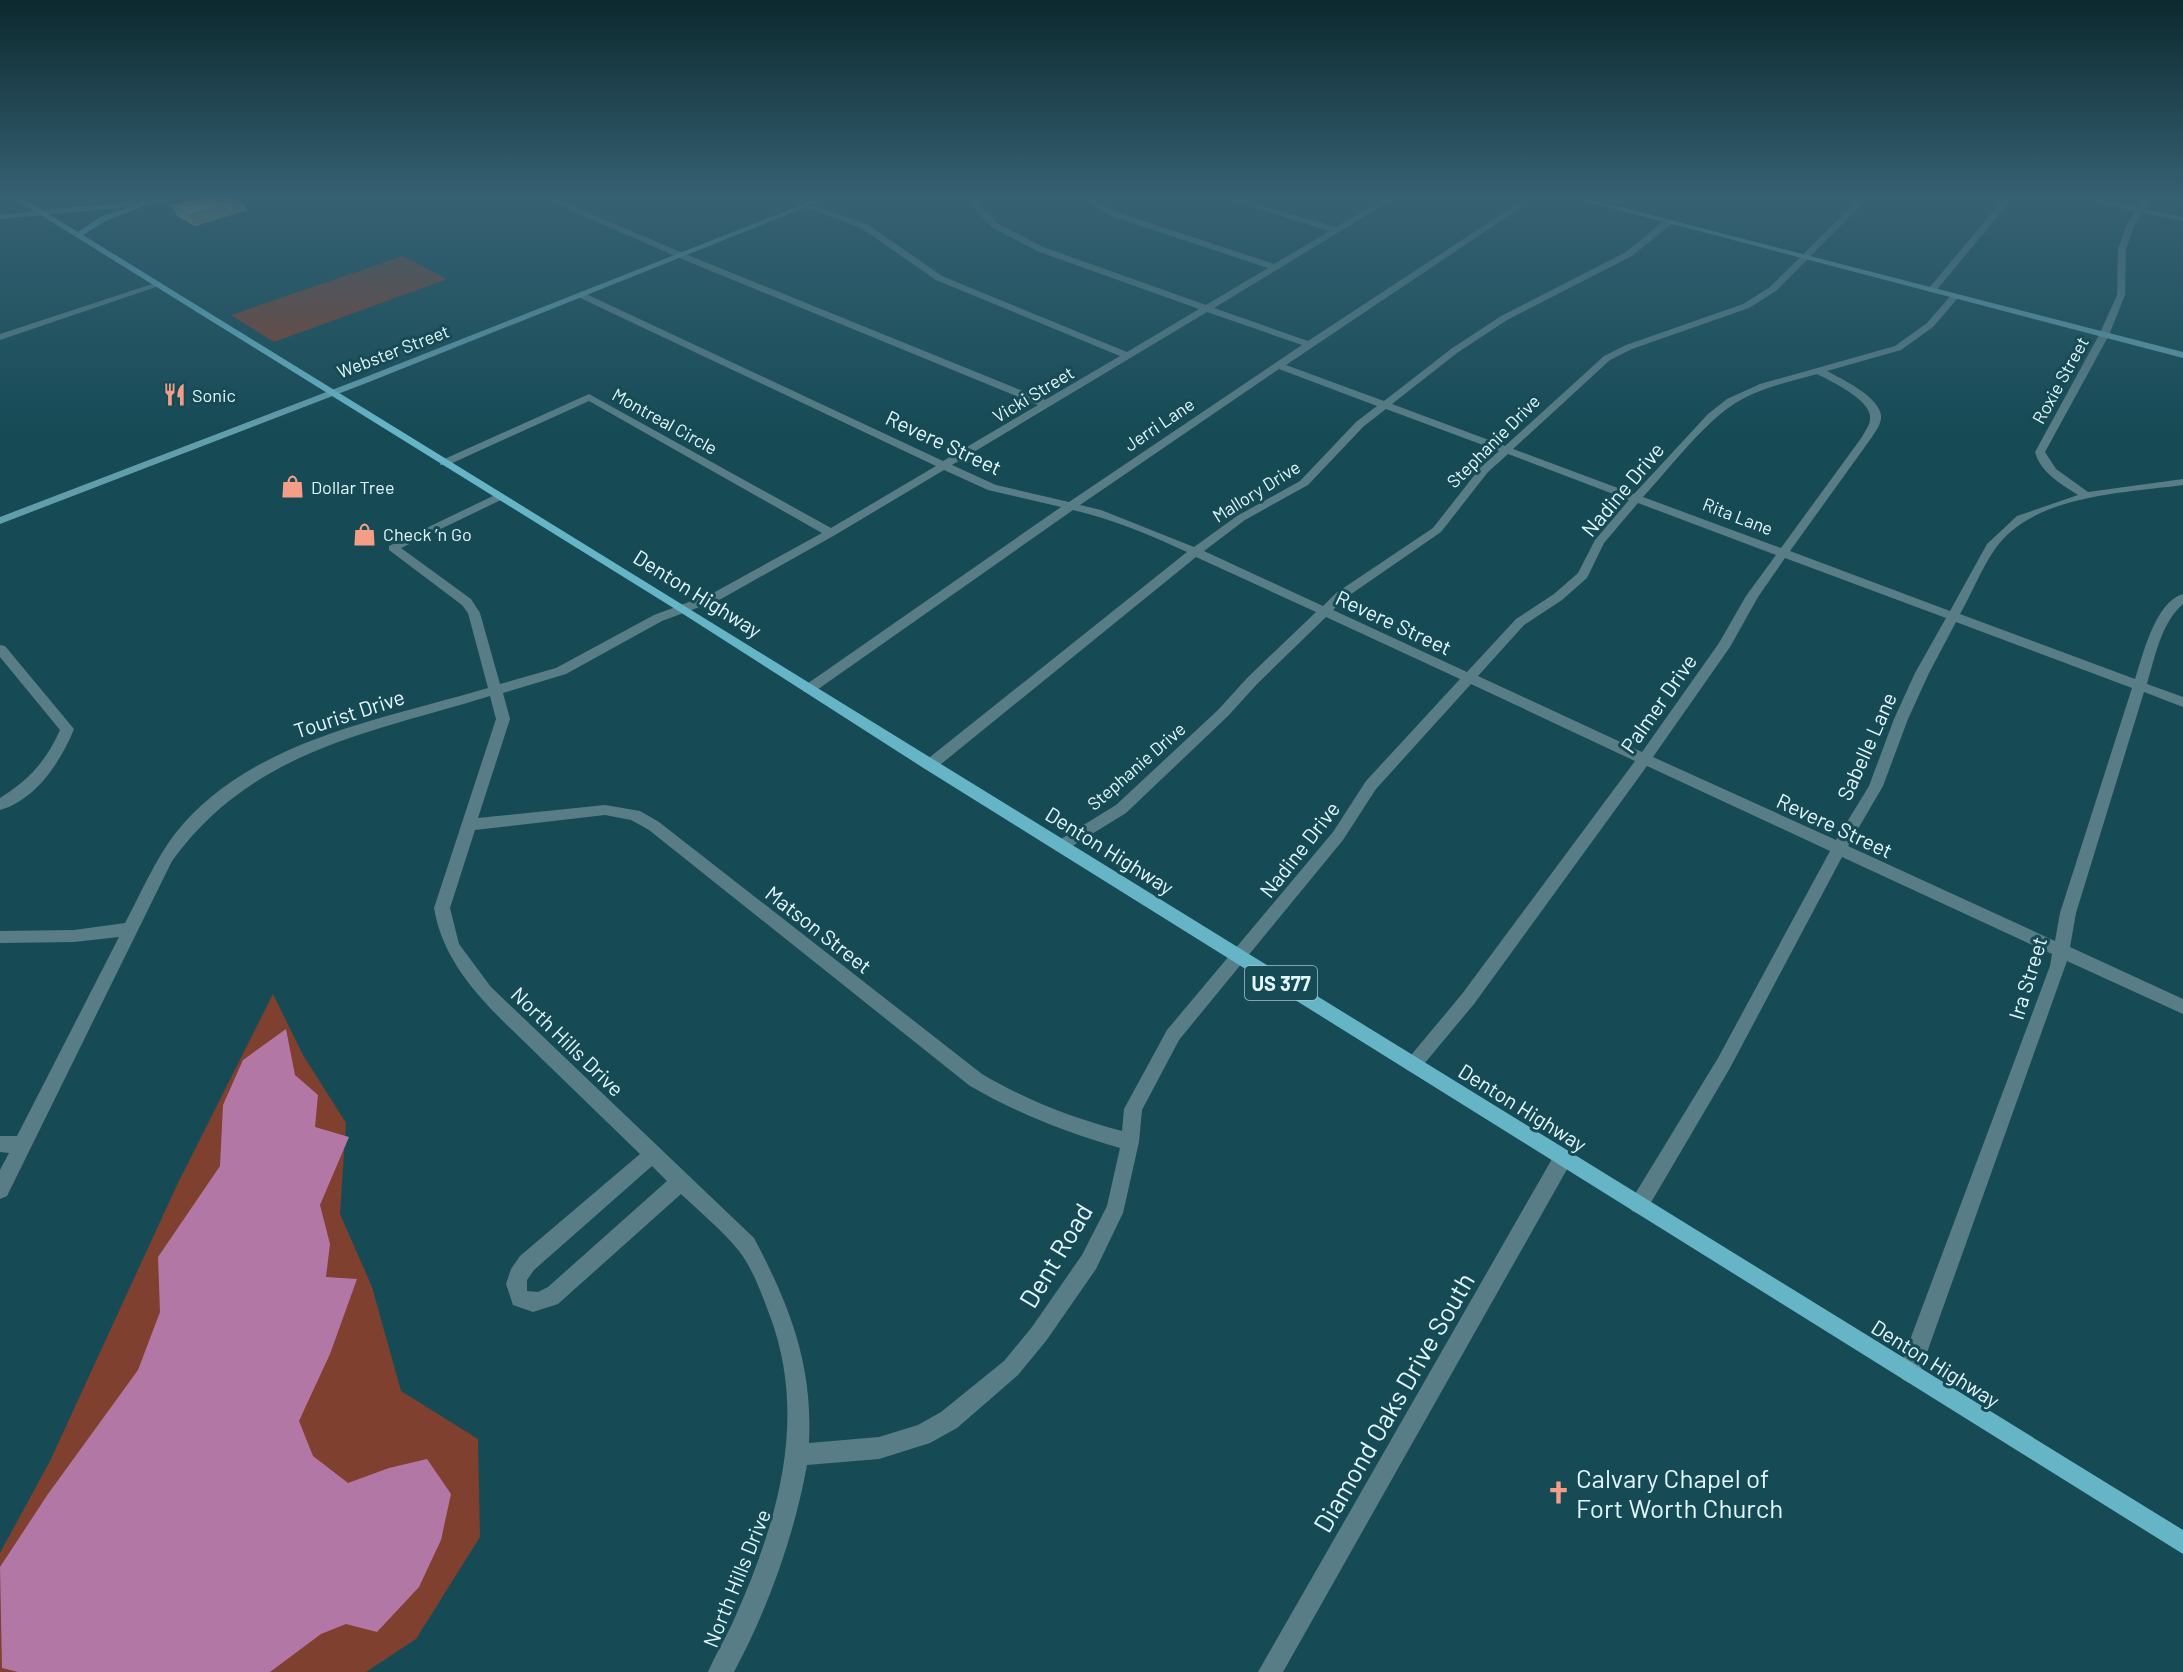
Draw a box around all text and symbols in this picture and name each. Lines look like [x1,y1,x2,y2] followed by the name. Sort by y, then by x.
[334,320,452,382] street label: Webster Street
[2027,333,2093,427] street label: Roxie Street
[988,361,1078,427] street label: Vicki Street
[161,382,187,408] restaurant icon: Sonic
[609,383,721,459] street label: Montreal Circle
[192,384,236,406] place label: Sonic
[1442,390,1544,492] street label: Stephanie Drive
[1120,393,1198,455] street label: Jerri Lane
[882,404,1006,480] street label: Revere Street
[1575,437,1669,541] street label: Nadine Drive
[1208,455,1304,527] street label: Mallory Drive
[280,474,306,500] shop icon: Dollar Tree
[311,476,395,498] place label: Dollar Tree
[1700,493,1776,539] street label: Rita Lane
[352,521,378,547] shop icon: Check ’n Go
[383,523,472,545] place label: Check ’n Go
[629,544,767,643] street label: Denton Highway
[1332,584,1456,660] street label: Revere Street
[1615,649,1701,757] street label: Palmer Drive
[291,683,407,743] street label: Tourist Drive
[1831,688,1901,804] street label: Sabelle Lane
[1082,717,1190,815] street label: Stephanie Drive
[1773,787,1897,863] street label: Revere Street
[1254,796,1344,902] street label: Nadine Drive
[1041,801,1179,900] street label: Denton Highway
[761,880,877,978] street label: Matson Street
[2003,934,2051,1022] street label: Ira Street
[1245,966,1317,1000] road number: US 377
[507,981,629,1101] street label: North Hills Drive
[1454,1058,1592,1157] street label: Denton Highway
[1012,1197,1098,1313] street label: Dent Road
[1306,1267,1480,1537] street label: Diamond Oaks Drive South
[1867,1314,2005,1413] street label: Denton Highway
[1576,1462,1783,1523] place label: Calvary Chapel of Fort Worth Church
[1545,1479,1571,1505] church icon: Calvary Chapel of Fort Worth Church
[697,1505,775,1651] street label: North Hills Drive

